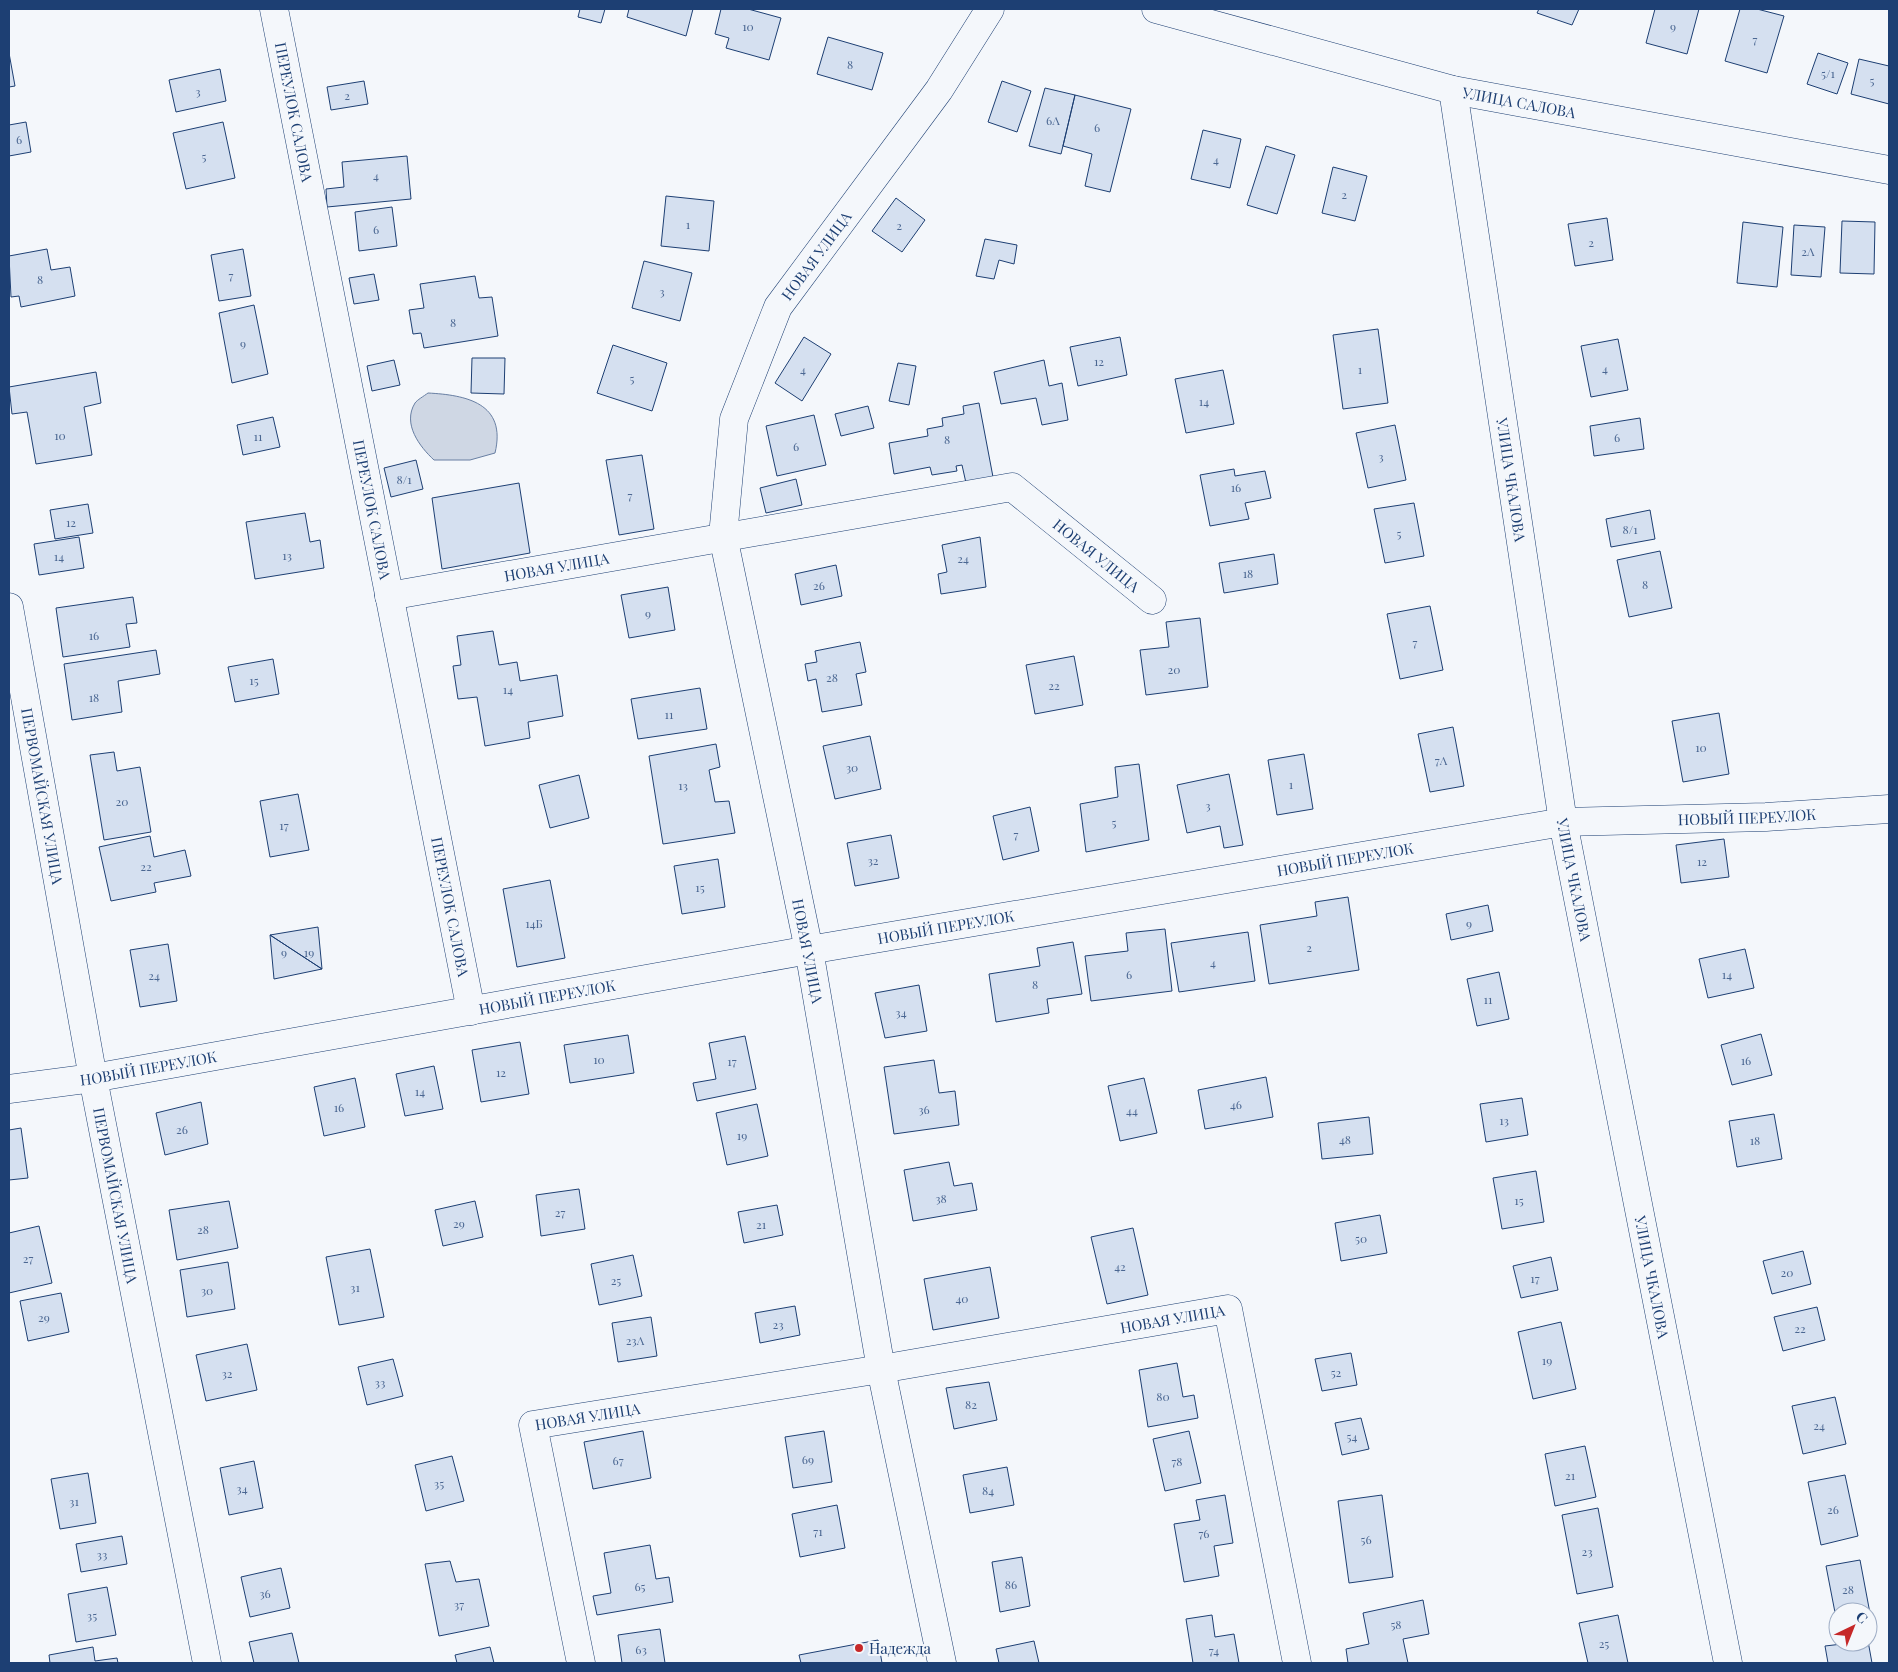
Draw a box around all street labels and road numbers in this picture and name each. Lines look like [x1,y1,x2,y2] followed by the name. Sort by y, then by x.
[271,40,318,184] street label: ПЕРЕУЛОК САЛОВА
[1460,82,1578,122] street label: УЛИЦА САЛОВА
[776,207,856,304] street label: НОВАЯ УЛИЦА
[1492,415,1531,543] street label: УЛИЦА ЧКАЛОВА
[349,438,396,581] street label: ПЕРЕУЛОК САЛОВА
[1049,514,1144,597] street label: НОВАЯ УЛИЦА
[502,548,611,586] street label: НОВАЯ УЛИЦА
[17,706,68,886] street label: ПЕРВОМАЙСКАЯ УЛИЦА
[1678,804,1817,829] street label: НОВЫЙ ПЕРЕУЛОК
[1552,815,1596,943] street label: УЛИЦА ЧКАЛОВА
[427,835,474,979] street label: ПЕРЕУЛОК САЛОВА
[1275,837,1415,880] street label: НОВЫЙ ПЕРЕУЛОК
[788,897,828,1005] street label: НОВАЯ УЛИЦА
[876,905,1016,948] street label: НОВЫЙ ПЕРЕУЛОК
[477,975,617,1019] street label: НОВЫЙ ПЕРЕУЛОК
[79,1046,218,1090] street label: НОВЫЙ ПЕРЕУЛОК
[89,1106,143,1286] street label: ПЕРВОМАЙСКАЯ УЛИЦА
[1630,1213,1674,1341] street label: УЛИЦА ЧКАЛОВА
[1118,1300,1227,1338] street label: НОВАЯ УЛИЦА
[534,1398,642,1435] street label: НОВАЯ УЛИЦА

